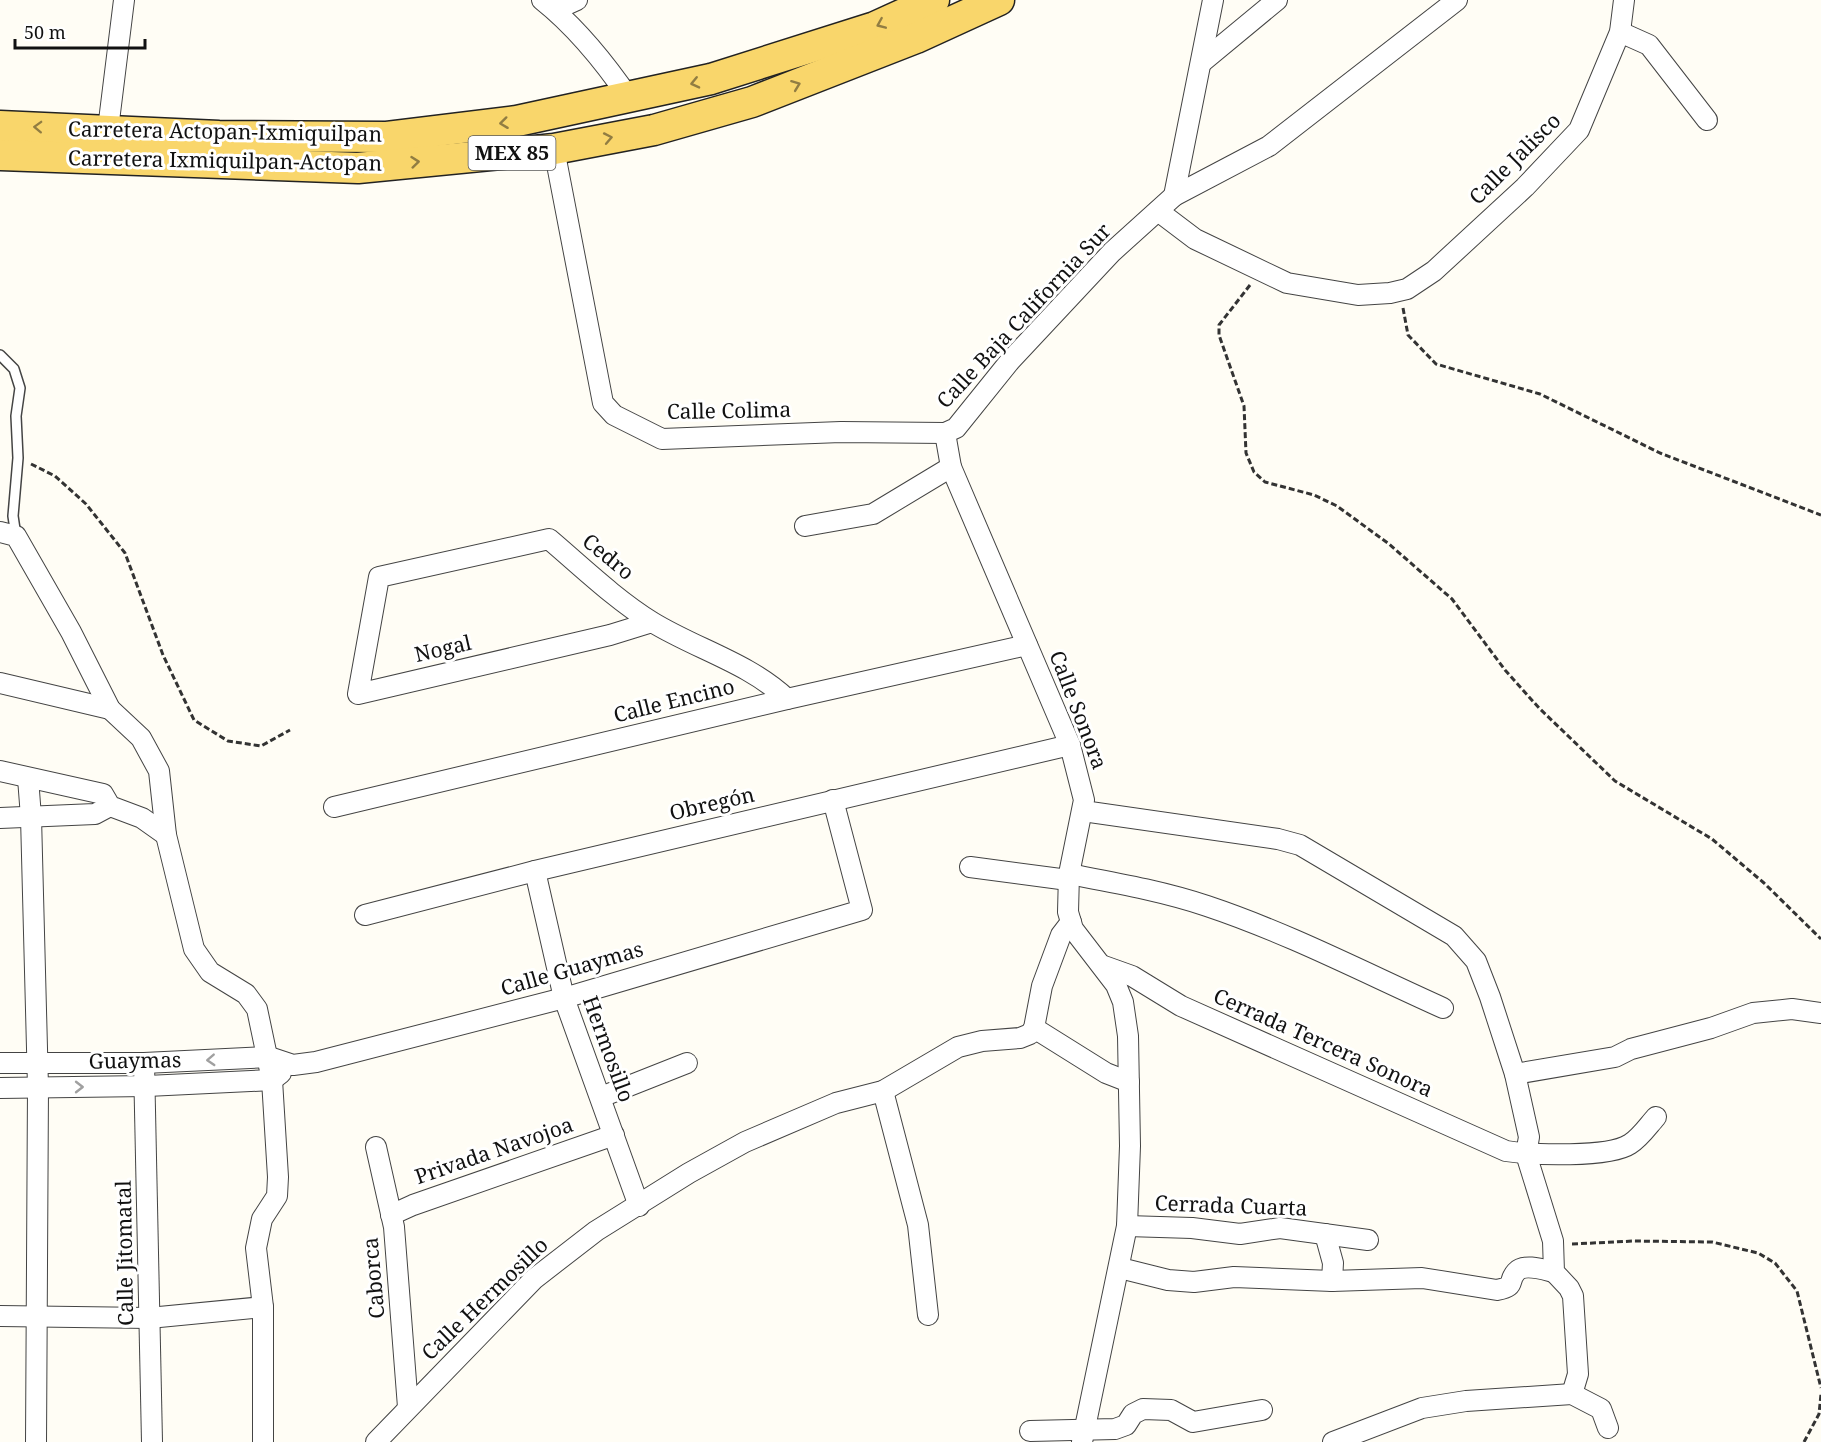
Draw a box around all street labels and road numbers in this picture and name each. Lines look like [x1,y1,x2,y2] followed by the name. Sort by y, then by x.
[1462,106,1566,210] street label: Calle Jalisco
[68,114,382,148] street label: Carretera Actopan-Ixmiquilpan
[468,136,556,170] road number: MEX 85
[68,143,382,177] street label: Carretera Ixmiquilpan-Actopan
[930,217,1117,414] street label: Calle Baja California Sur
[667,395,791,425] street label: Calle Colima
[577,527,640,586] street label: Cedro
[411,628,475,668] street label: Nogal
[1043,646,1114,773] street label: Calle Sonora
[610,671,737,729] street label: Calle Encino
[666,780,757,826] street label: Obregón
[497,934,646,1002] street label: Calle Guaymas
[1209,981,1437,1103] street label: Cerrada Tercera Sonora
[577,992,641,1106] street label: Hermosillo
[88,1045,182,1075] street label: Guaymas
[411,1110,577,1190] street label: Privada Navojoa
[109,1180,139,1326] street label: Calle Jitomatal
[1154,1188,1308,1222] street label: Cerrada Cuarta
[415,1231,554,1366] street label: Calle Hermosillo
[355,1236,391,1320] street label: Caborca

